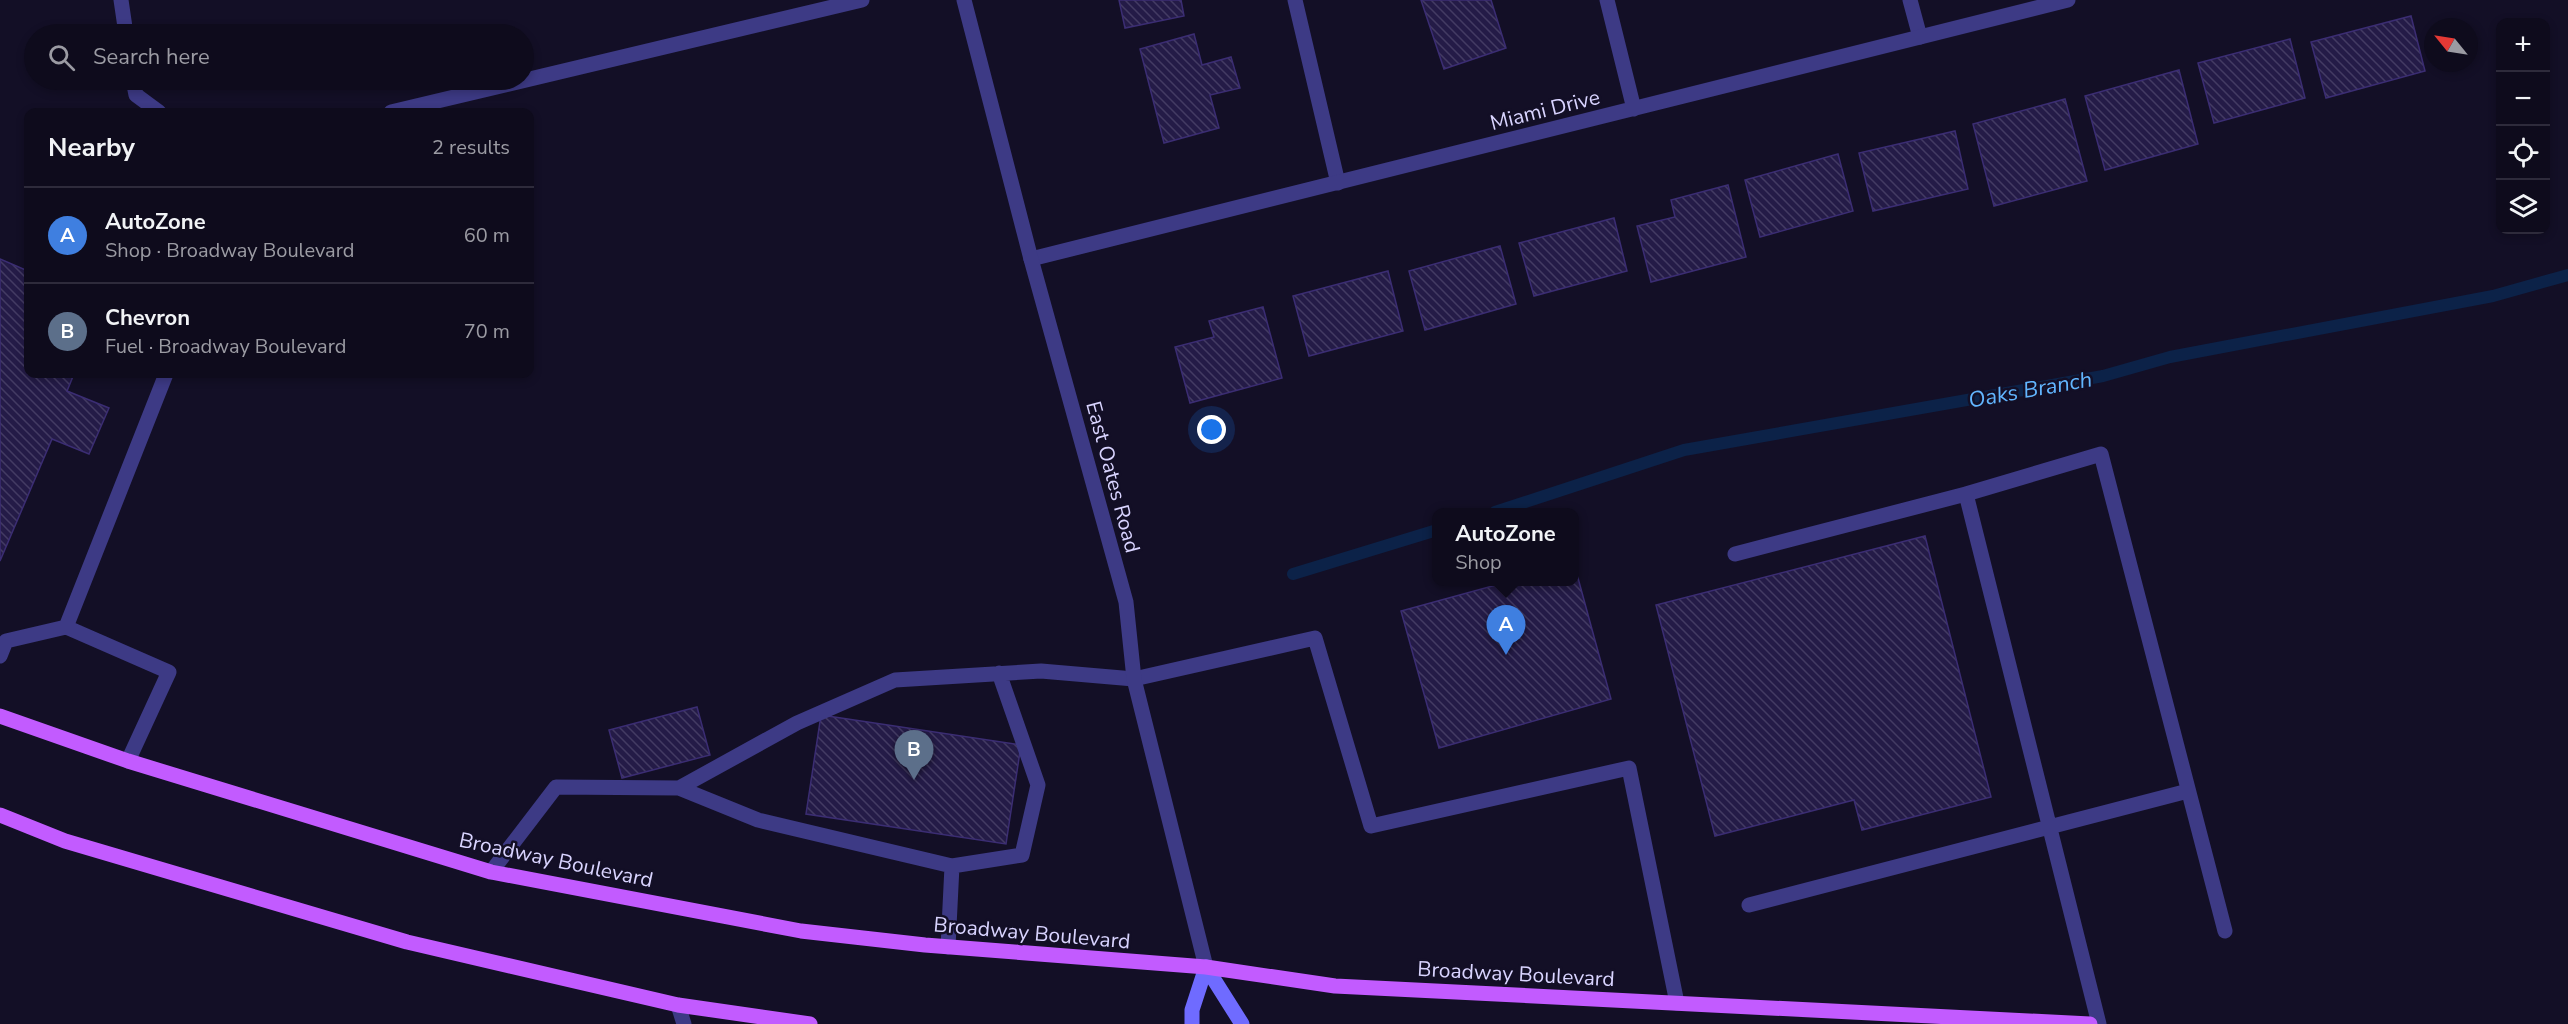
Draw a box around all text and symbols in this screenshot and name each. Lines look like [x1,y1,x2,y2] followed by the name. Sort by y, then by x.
[2424,18,2478,72] north arrow
[2496,18,2550,234] map controls
[2496,18,2550,72] button: +
[24,24,534,90] search box
[45,41,78,74] icon: search
[93,42,210,72] text: Search here
[2496,72,2550,126] button: −
[1487,83,1603,137] street label: Miami Drive
[2496,126,2550,180] button: locate
[48,130,135,165] text: Nearby
[432,134,510,161] text: 2 results
[2496,180,2550,234] button: layers
[105,207,206,237] text: AutoZone
[60,222,75,249] text: A
[464,222,510,249] text: 60 m
[105,237,354,264] text: Shop · Broadway Boulevard
[105,303,190,333] text: Chevron
[61,318,74,345] text: B
[464,318,510,345] text: 70 m
[105,333,346,360] text: Fuel · Broadway Boulevard
[1966,364,2094,416] water label: Oaks Branch
[1079,398,1147,556] street label: East Oates Road
[1197,415,1226,444] your location
[1432,508,1579,586] popup
[1455,519,1556,549] text: AutoZone
[1455,549,1502,576] text: Shop
[1486,606,1526,655] pin: A
[894,730,934,780] pin: B
[457,826,655,894] street label: Broadway Boulevard
[932,910,1132,956] street label: Broadway Boulevard
[1417,955,1615,993] street label: Broadway Boulevard

